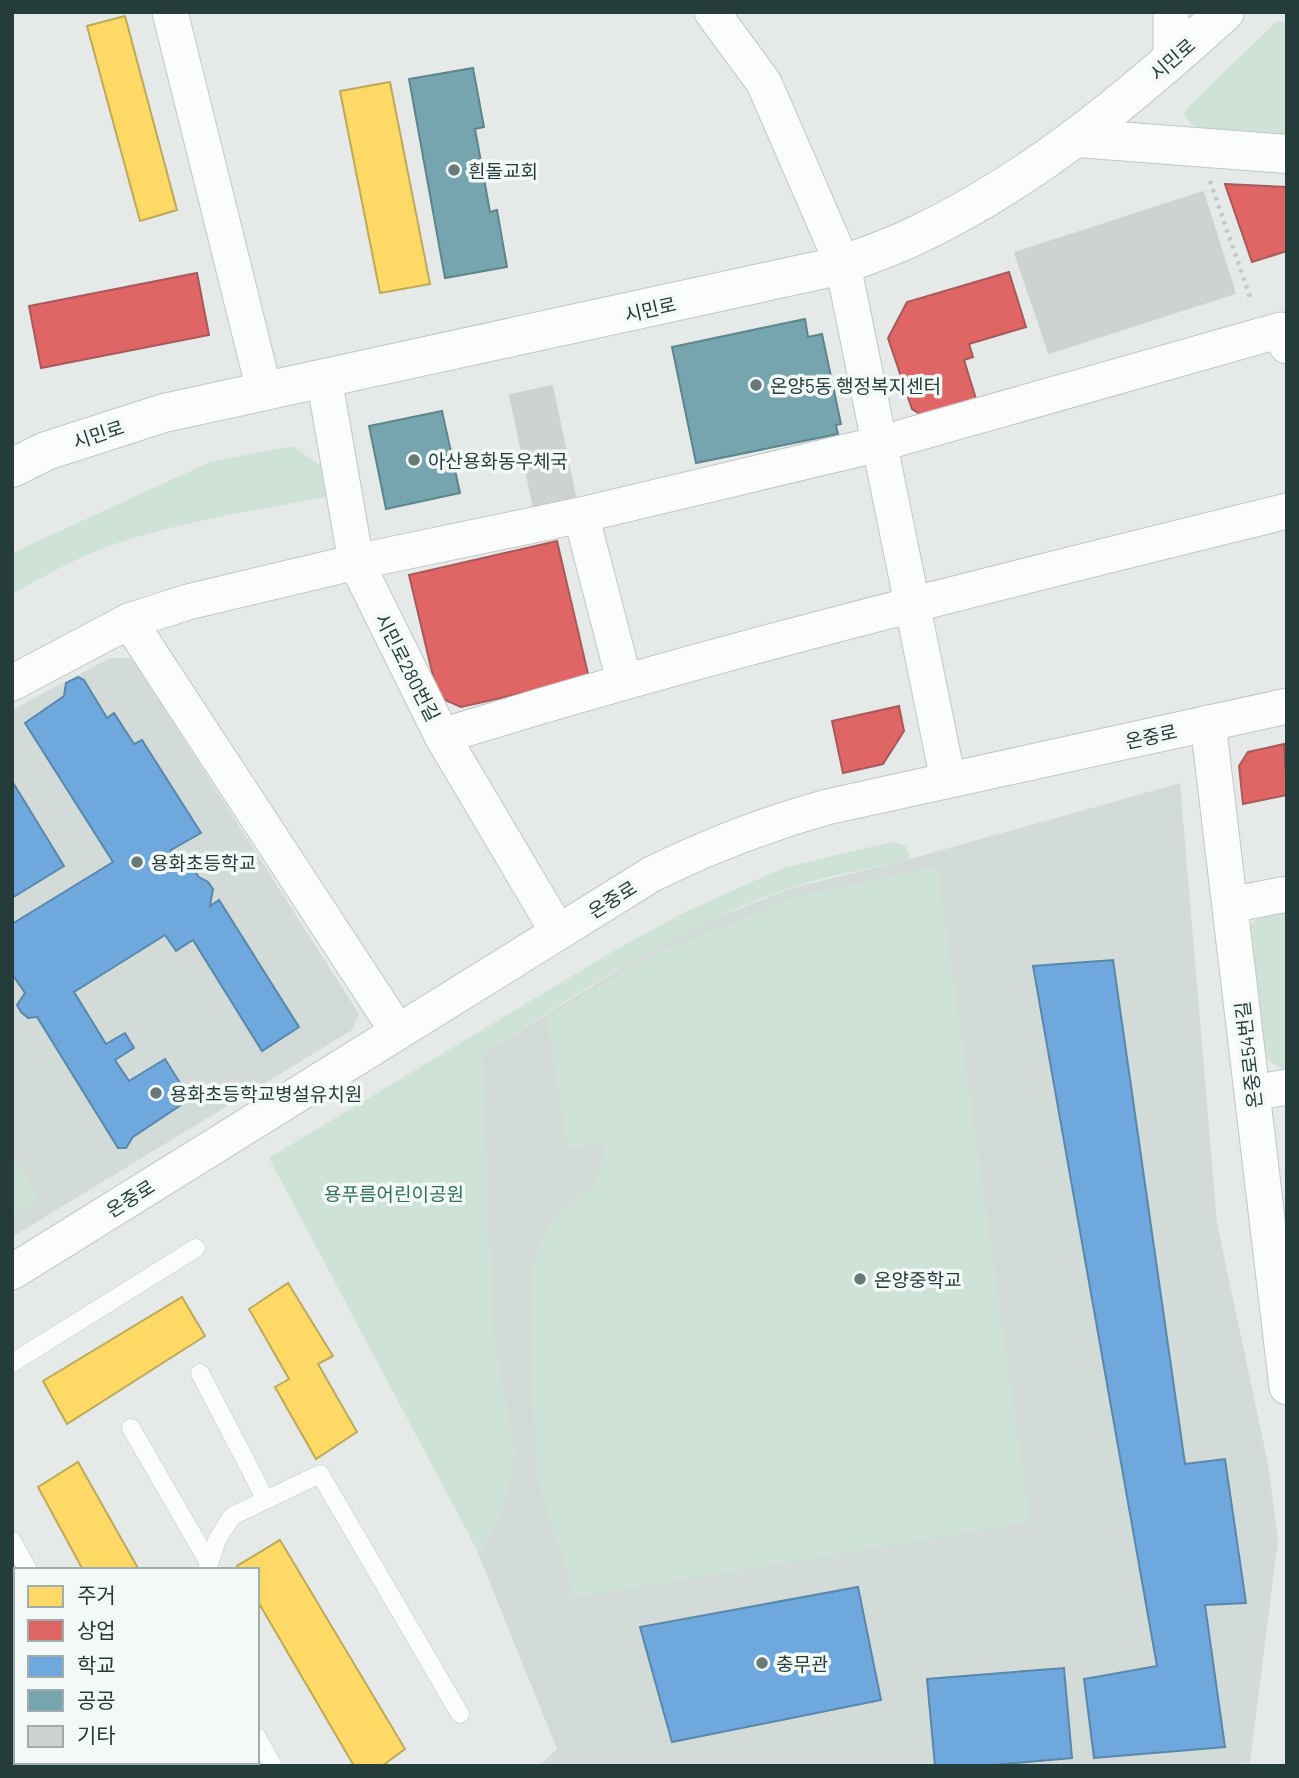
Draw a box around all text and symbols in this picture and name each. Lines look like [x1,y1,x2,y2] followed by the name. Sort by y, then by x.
[1145,33,1199,85] street label: 시민로
[468,159,538,182] place label: 흰돌교회
[446,162,462,178] marker: 흰돌교회
[622,292,678,326] street label: 시민로
[770,374,941,397] place label: 온양5동 행정복지센터
[748,377,764,393] marker: 온양5동 행정복지센터
[70,415,126,453] street label: 시민로
[428,449,568,472] place label: 아산용화동우체국
[406,452,422,468] marker: 아산용화동우체국
[371,609,445,725] street label: 시민로280번길
[1123,719,1179,753] street label: 온중로
[151,851,256,874] place label: 용화초등학교
[129,854,145,870] marker: 용화초등학교
[584,875,640,923] street label: 온중로
[1230,1000,1266,1110] street label: 온중로54번길
[170,1082,362,1105] place label: 용화초등학교병설유치원
[148,1085,164,1101] marker: 용화초등학교병설유치원
[102,1174,158,1222] street label: 온중로
[324,1182,464,1205] park label: 용푸름어린이공원
[874,1268,961,1291] place label: 온양중학교
[852,1271,868,1287] marker: 온양중학교
[14,1568,259,1764] legend
[77,1582,116,1607] text: 주거
[77,1617,116,1642] text: 상업
[77,1652,116,1677] text: 학교
[776,1652,828,1675] place label: 충무관
[754,1655,770,1671] marker: 충무관
[77,1687,116,1712] text: 공공
[77,1722,116,1747] text: 기타

